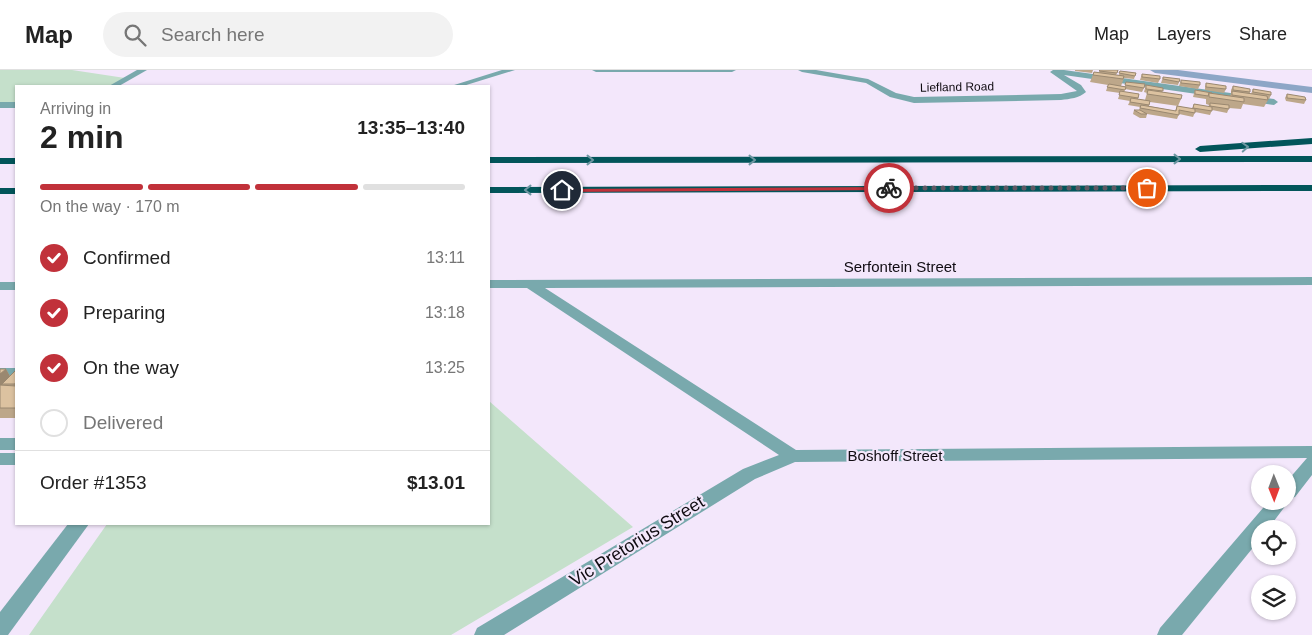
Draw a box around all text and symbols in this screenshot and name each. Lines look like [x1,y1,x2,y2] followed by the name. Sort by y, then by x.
[103,12,453,57] search box
[25,21,73,48] text: Map
[121,21,149,49] icon: search
[161,24,265,45] text: Search here
[1094,24,1129,44] text: Map
[1157,24,1211,44] text: Layers
[1239,24,1287,44] text: Share
[920,79,994,95] street label: Liefland Road
[40,100,111,117] text: Arriving in
[357,117,465,138] text: 13:35–13:40
[40,119,124,155] text: 2 min
[1241,142,1249,153] one-way arrow
[1174,154,1182,164] one-way arrow
[586,155,594,165] one-way arrow
[749,155,757,165] one-way arrow
[864,163,914,213] courier
[1126,167,1168,209] pin
[541,169,583,211] pin
[875,174,903,202] icon: bike
[1133,174,1161,202] icon: bag
[548,176,576,204] icon: home
[524,185,532,195] one-way arrow
[40,198,180,215] text: On the way · 170 m
[40,244,68,272] icon: check
[83,247,171,268] text: Confirmed
[426,249,465,266] text: 13:11
[844,258,957,275] street label: Serfontein Street
[40,299,68,327] icon: check
[83,302,165,323] text: Preparing
[425,304,465,321] text: 13:18
[40,354,68,382] icon: check
[83,357,179,378] text: On the way
[425,359,465,376] text: 13:25
[83,412,163,433] text: Delivered
[848,447,943,464] street label: Boshoff Street
[1251,465,1296,510] north arrow
[1251,465,1296,620] map controls
[40,472,147,493] text: Order #1353
[407,472,465,493] text: $13.01
[566,492,708,590] street label: Vic Pretorius Street
[1251,520,1296,565] button: locate
[1251,575,1296,620] button: layers

